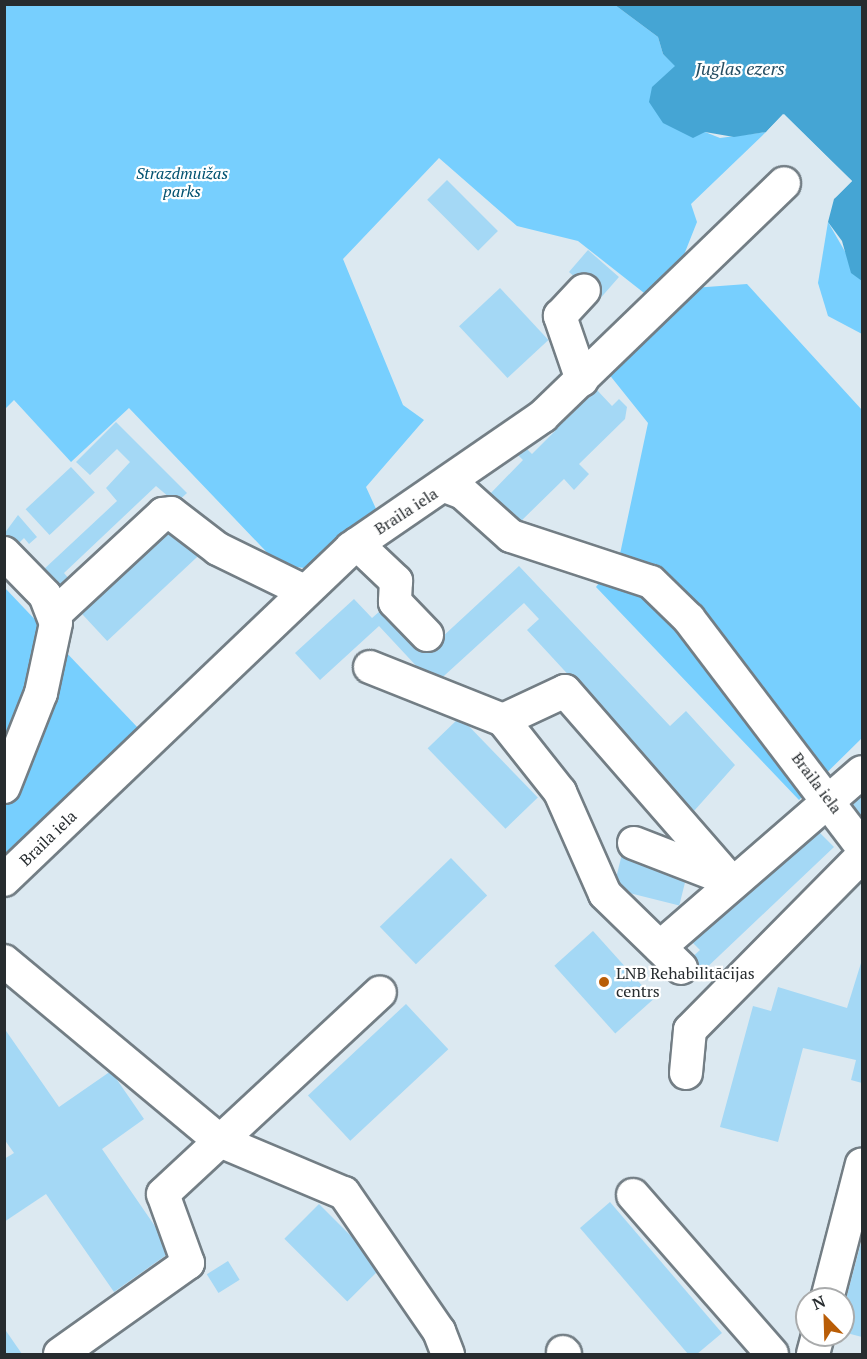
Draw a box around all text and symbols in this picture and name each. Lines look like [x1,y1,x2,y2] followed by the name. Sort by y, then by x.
[695,57,785,79] water label: Juglas ezers
[136,163,228,201] park label: Strazdmuižas parks
[371,483,441,539] street label: Braila iela
[788,749,846,817] street label: Braila iela
[16,806,80,870] street label: Braila iela
[616,963,755,1001] place label: LNB Rehabilitācijas centrs
[597,975,611,989] marker: LNB Rehabilitācijas centrs
[795,1287,855,1347] north arrow
[809,1290,829,1315] text: N

